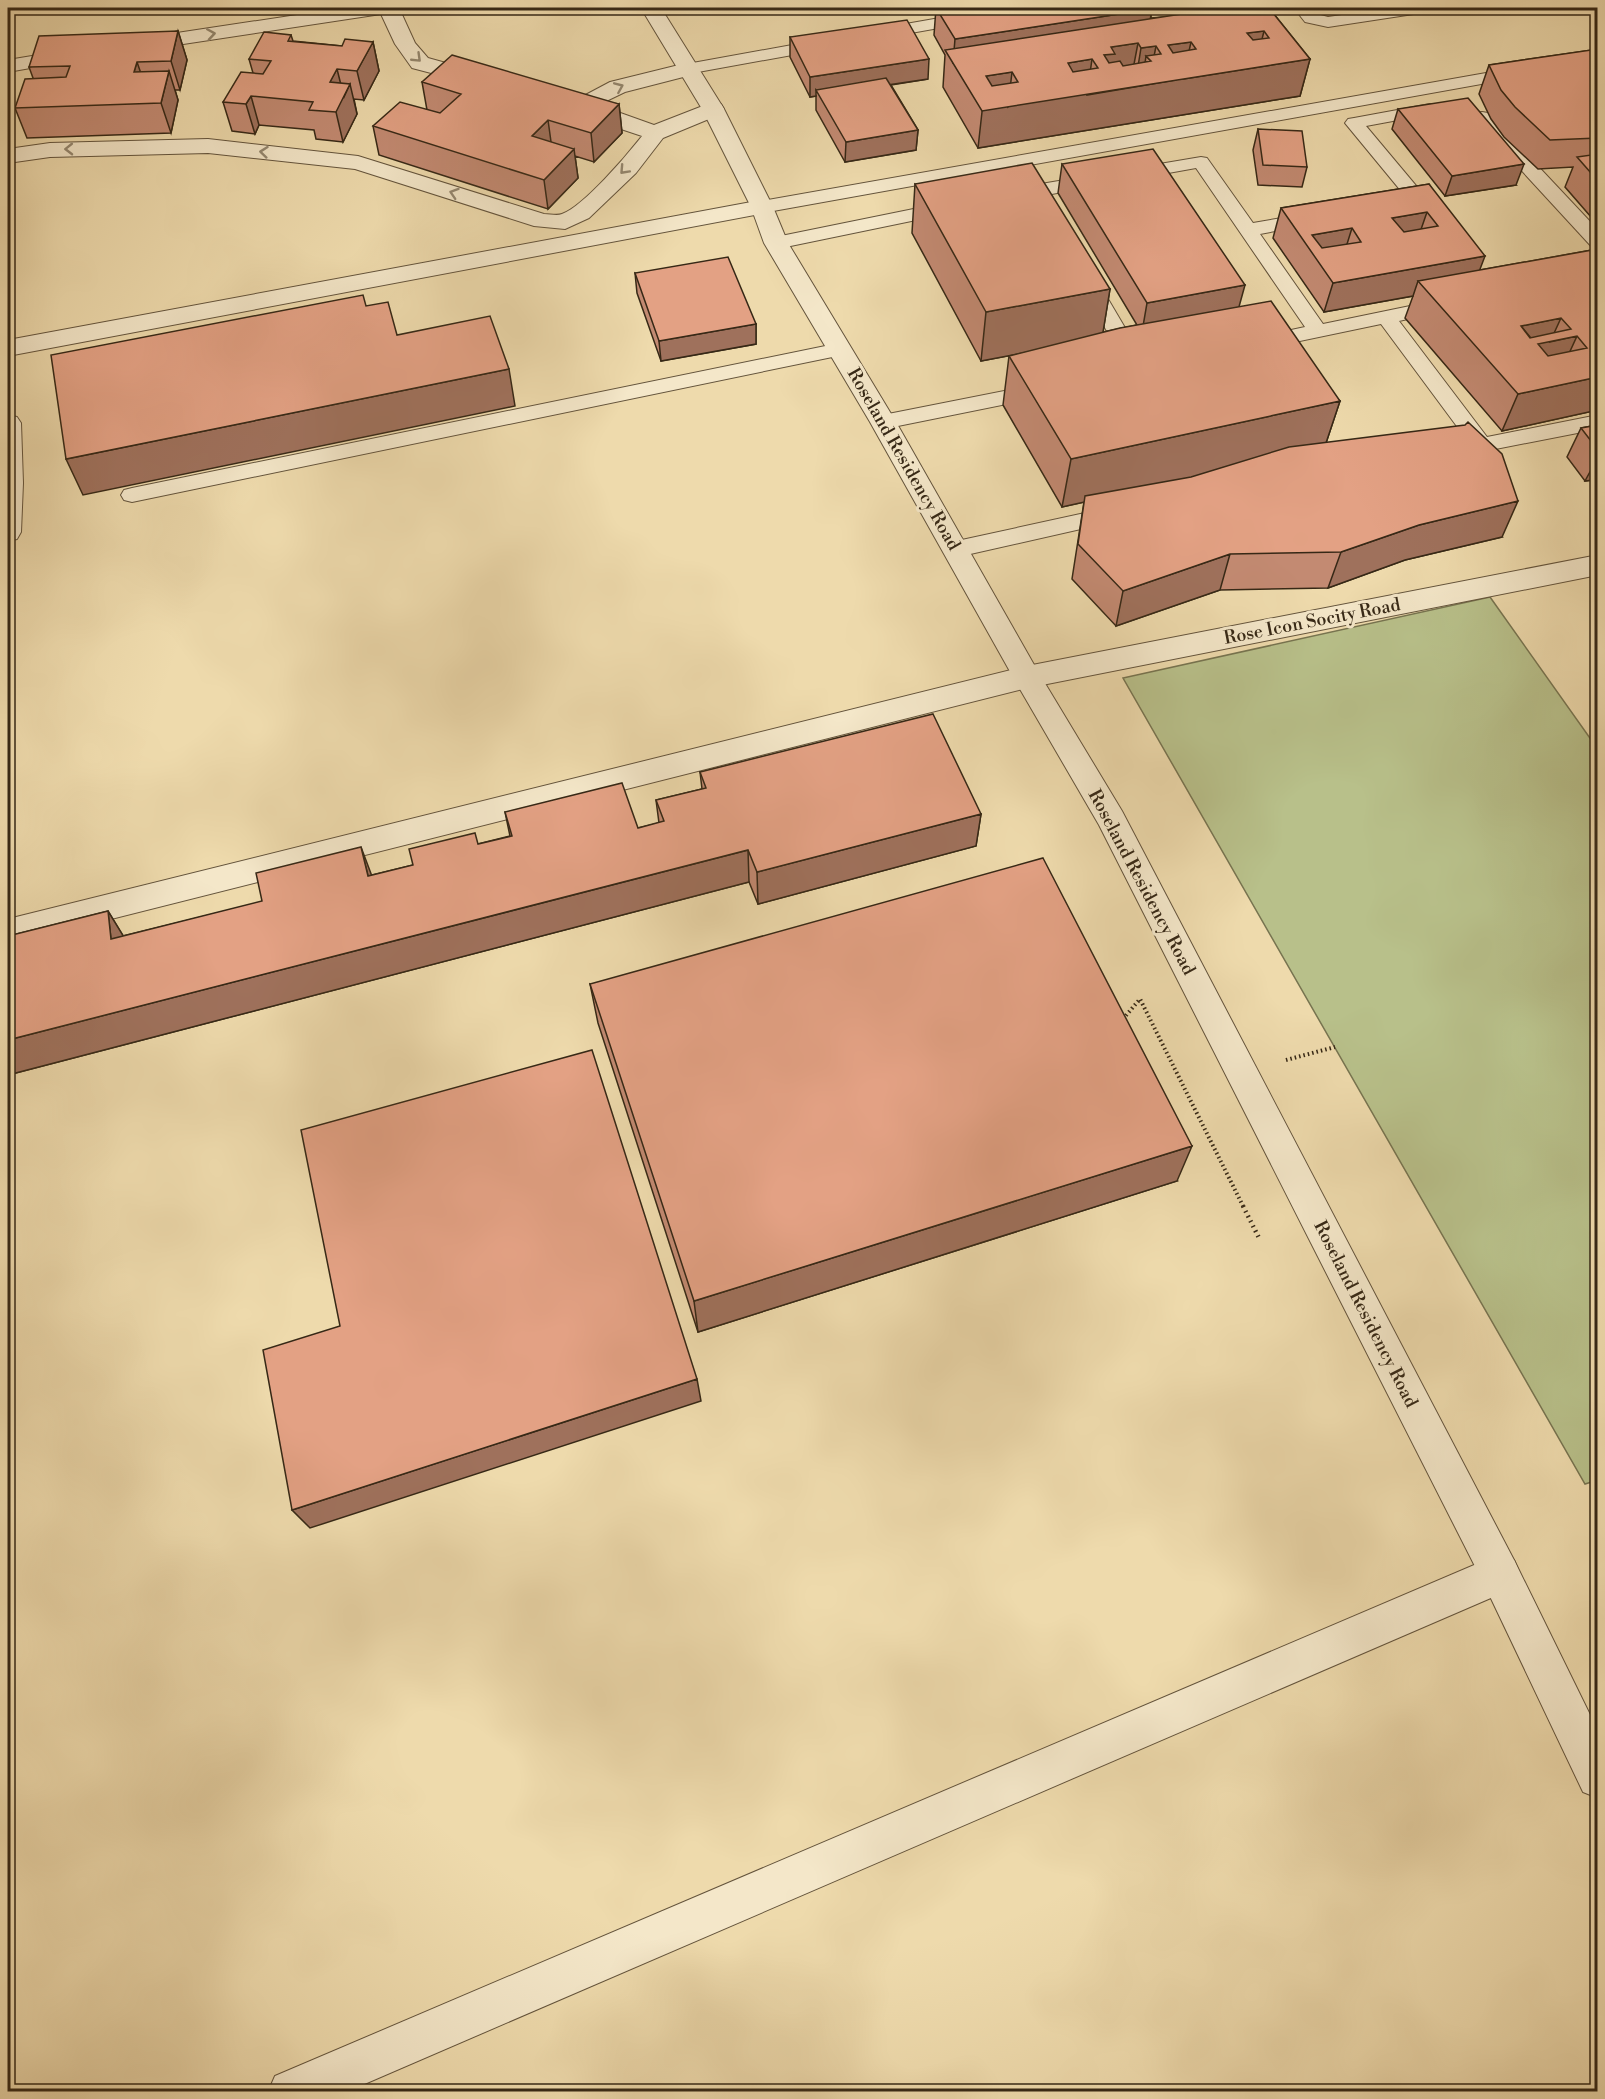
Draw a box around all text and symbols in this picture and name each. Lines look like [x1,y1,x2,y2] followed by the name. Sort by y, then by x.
[205,28,215,41] one-way arrow
[410,50,421,61] one-way arrow
[613,83,624,95] one-way arrow
[65,143,74,155] one-way arrow
[259,147,268,159] one-way arrow
[621,163,632,174] one-way arrow
[449,188,460,200] one-way arrow
[842,364,966,555] street label: Roseland Residency Road
[1222,593,1403,650] street label: Rose Icon Socity Road
[1083,785,1201,980] street label: Roseland Residency Road
[1308,1217,1423,1412] street label: Roseland Residency Road

